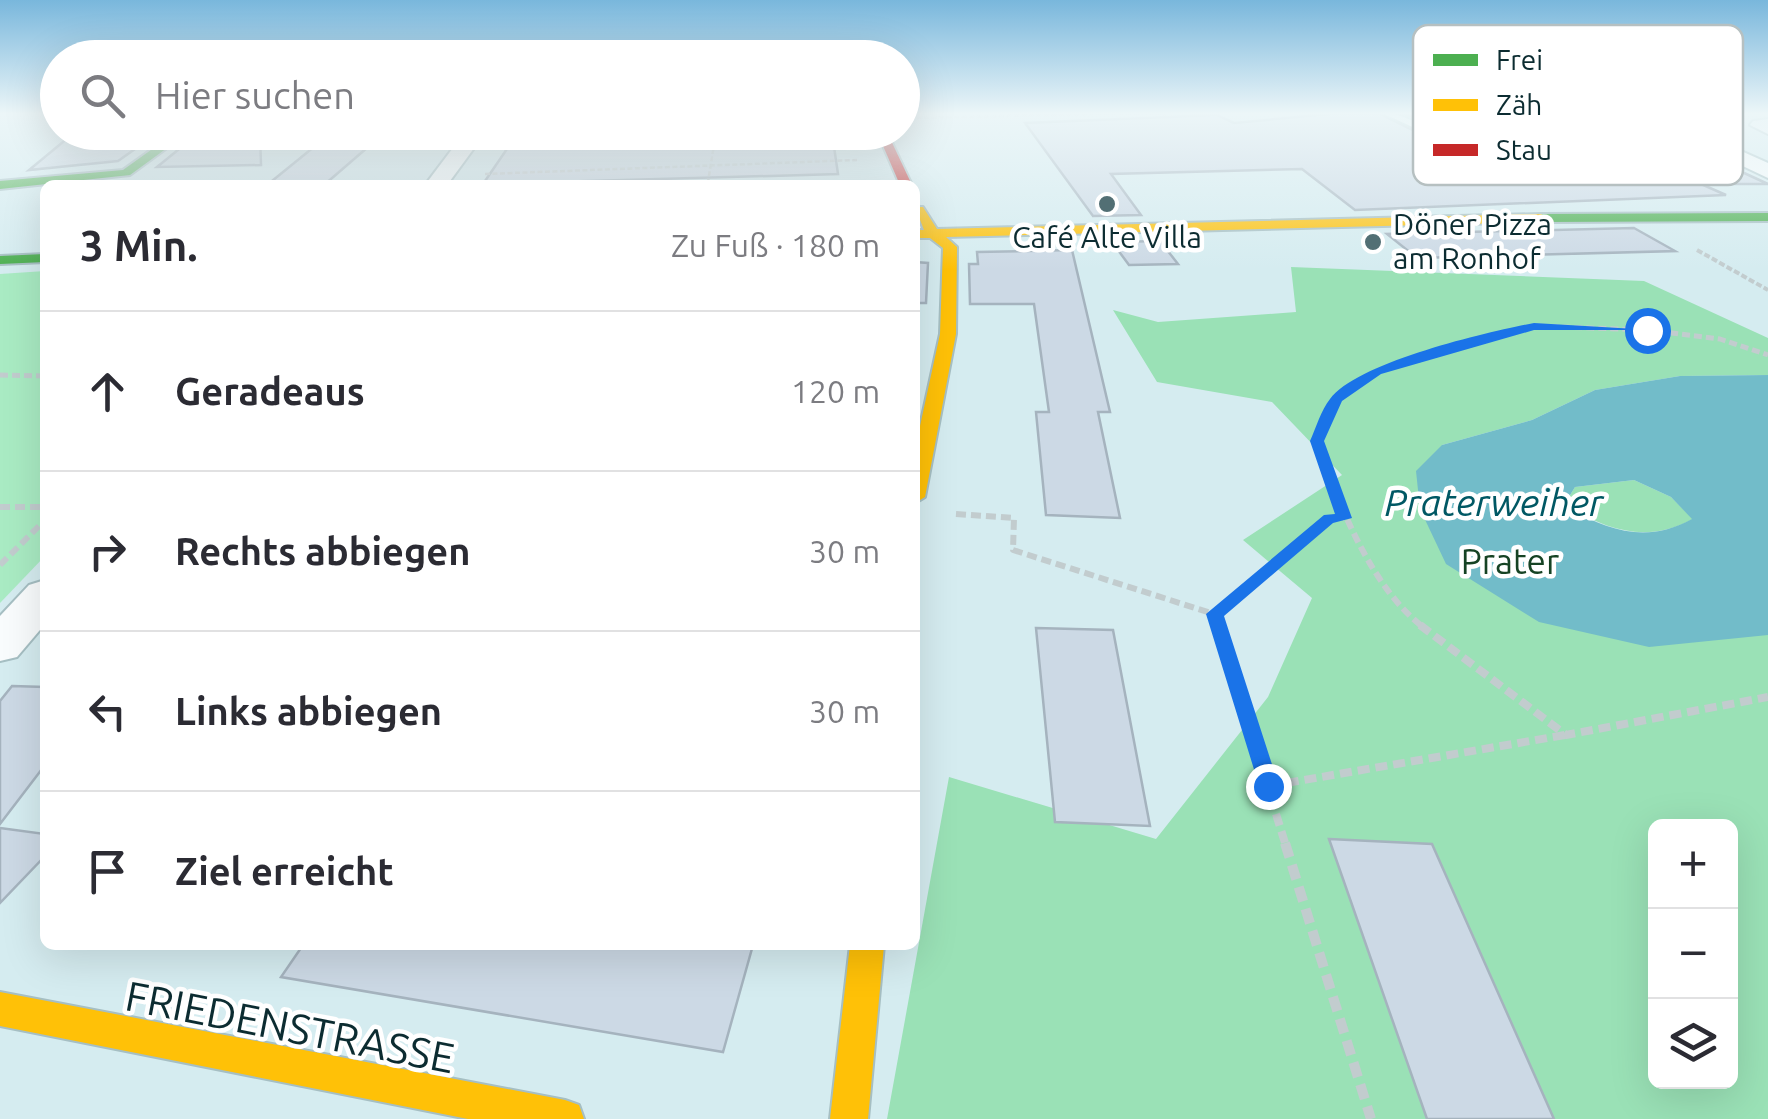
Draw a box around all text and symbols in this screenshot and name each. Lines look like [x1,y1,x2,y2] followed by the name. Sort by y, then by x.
[1413,25,1743,185] legend
[40,40,920,150] search box
[1496,44,1543,75] text: Frei
[75,68,130,123] icon: search
[155,74,355,116] text: Hier suchen
[1496,89,1542,120] text: Zäh
[1496,134,1552,165] text: Stau
[1096,193,1118,215] marker: Café Alte Villa
[1393,207,1552,275] place label: Döner Pizza am Ronhof
[1012,220,1202,254] place label: Café Alte Villa
[80,222,198,269] text: 3 Min.
[671,227,880,263] text: Zu Fuß · 180 m
[1362,231,1384,253] marker: Döner Pizza am Ronhof
[1625,308,1671,354] route start
[80,364,135,419] icon: ahead
[175,370,365,412] text: Geradeaus
[791,373,880,409] text: 120 m
[1384,481,1605,523] water label: Praterweiher
[80,524,135,579] icon: right
[175,530,470,572] text: Rechts abbiegen
[809,533,880,569] text: 30 m
[1461,541,1559,581] park label: Prater
[80,684,135,739] icon: left
[175,690,442,732] text: Links abbiegen
[809,693,880,729] text: 30 m
[1246,764,1292,810] route end
[1648,819,1738,1089] map controls
[1648,819,1738,909] button: +
[80,844,135,899] icon: arrive
[175,850,394,892] text: Ziel erreicht
[1648,909,1738,999] button: −
[122,972,459,1081] street label: FRIEDENSTRASSE
[1648,999,1738,1089] button: layers

